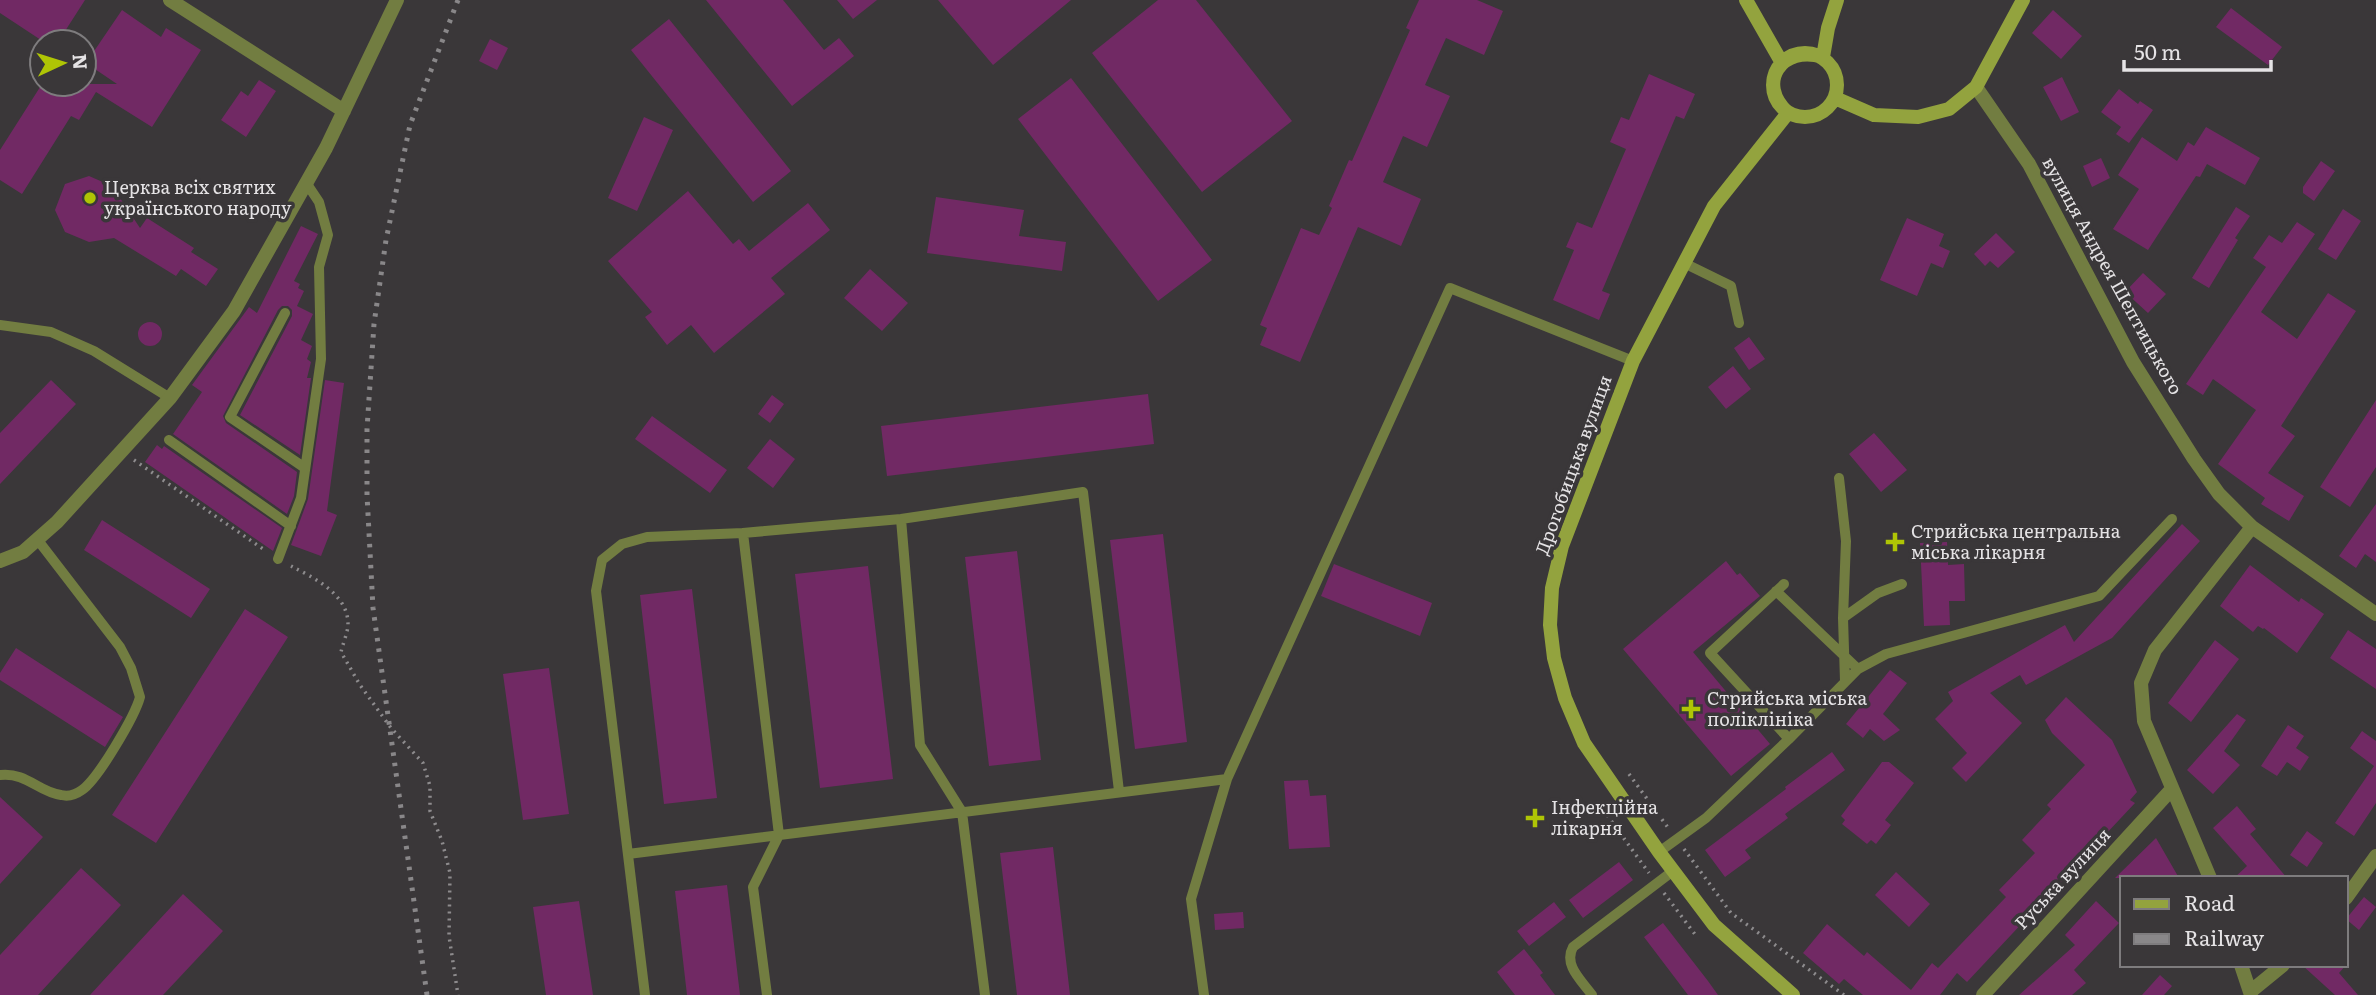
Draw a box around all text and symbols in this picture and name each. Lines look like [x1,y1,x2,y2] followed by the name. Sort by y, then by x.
[28,28,98,98] north arrow
[2124,28,2271,72] scale bar
[2134,35,2181,66] text: 50 m
[66,53,95,71] text: N
[2036,151,2190,399] street label: вулиця Андрея Шептицького
[104,173,292,221] place label: Церква всіх святих українського народу
[82,190,98,206] marker: Церква всіх святих українського народу
[1528,371,1618,558] street label: Дрогобицька вулиця
[1911,517,2121,565] place label: Стрийська центральна міська лікарня
[1885,532,1905,552] marker: Стрийська центральна міська лікарня
[1707,684,1868,732] place label: Стрийська міська поліклініка
[1681,699,1701,719] marker: Стрийська міська поліклініка
[1551,793,1658,841] place label: Інфекційна лікарня
[1525,808,1545,828] marker: Інфекційна лікарня
[2008,821,2116,935] street label: Руська вулиця
[2120,876,2348,967] legend
[2184,886,2235,917] text: Road
[2184,921,2265,952] text: Railway

